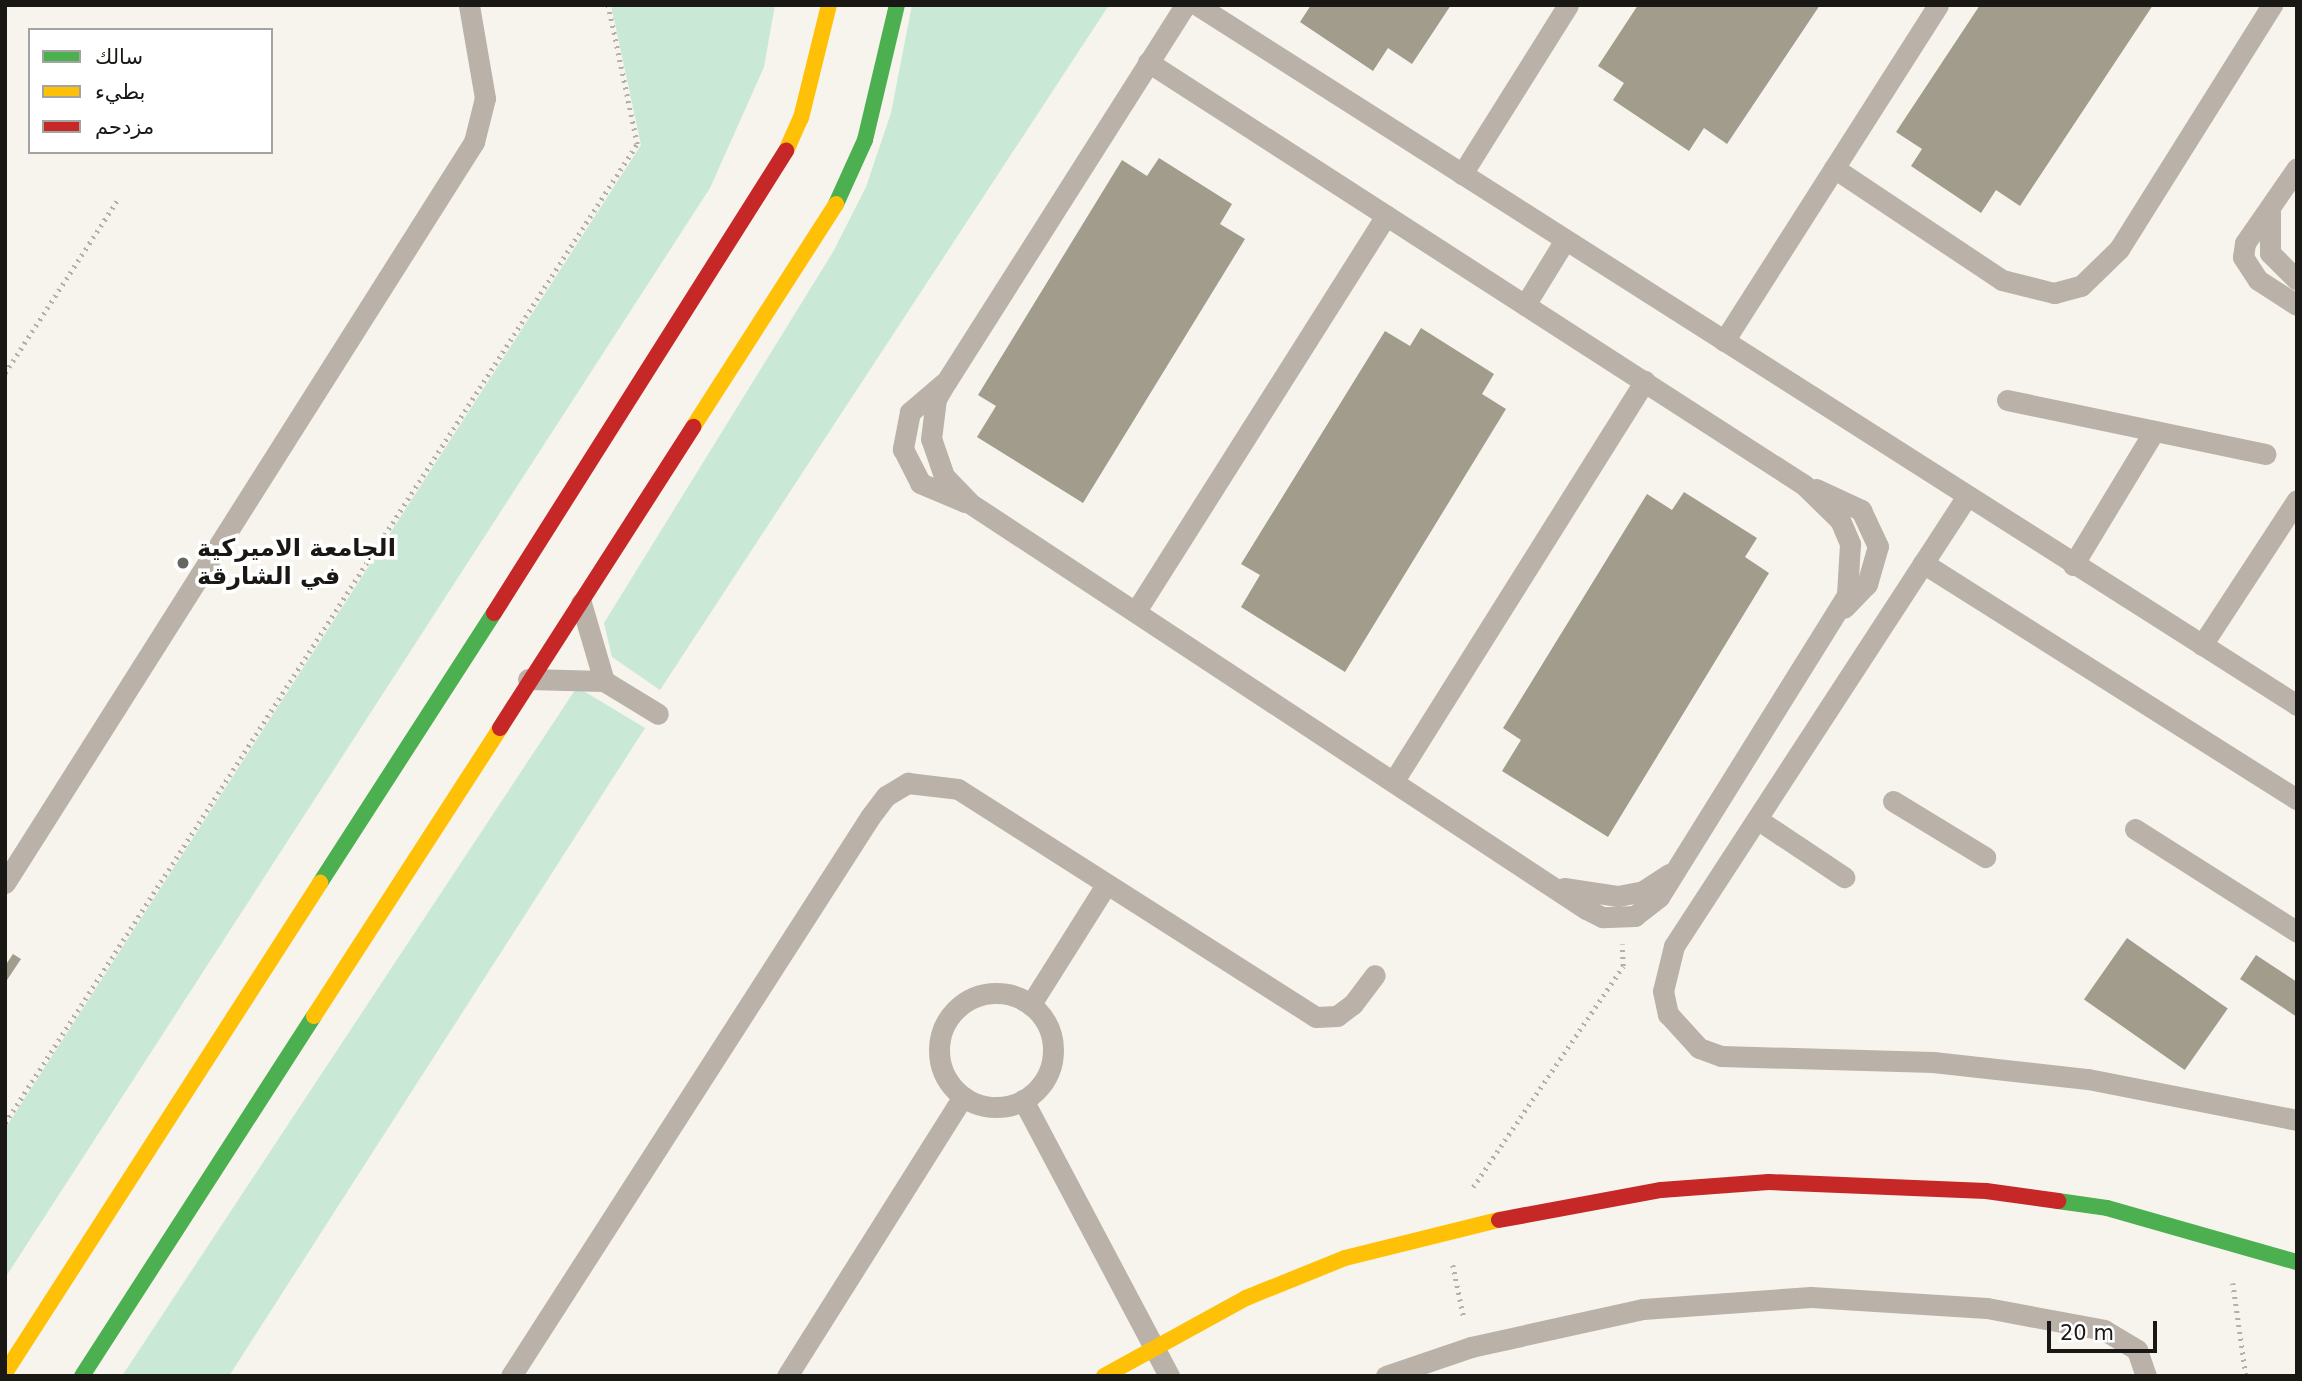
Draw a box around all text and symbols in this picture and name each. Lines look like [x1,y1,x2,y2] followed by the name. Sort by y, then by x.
[28,28,273,154] legend
[95,45,143,69] text: سالك
[95,80,145,104] text: بطيء
[95,115,154,139] text: مزدحم
[197,535,396,591] place label: الجامعة الاميركية في الشارقة
[175,555,191,571] marker: الجامعة الاميركية في الشارقة
[2050,1308,2160,1352] scale bar
[2060,1321,2114,1345] text: 20 m

